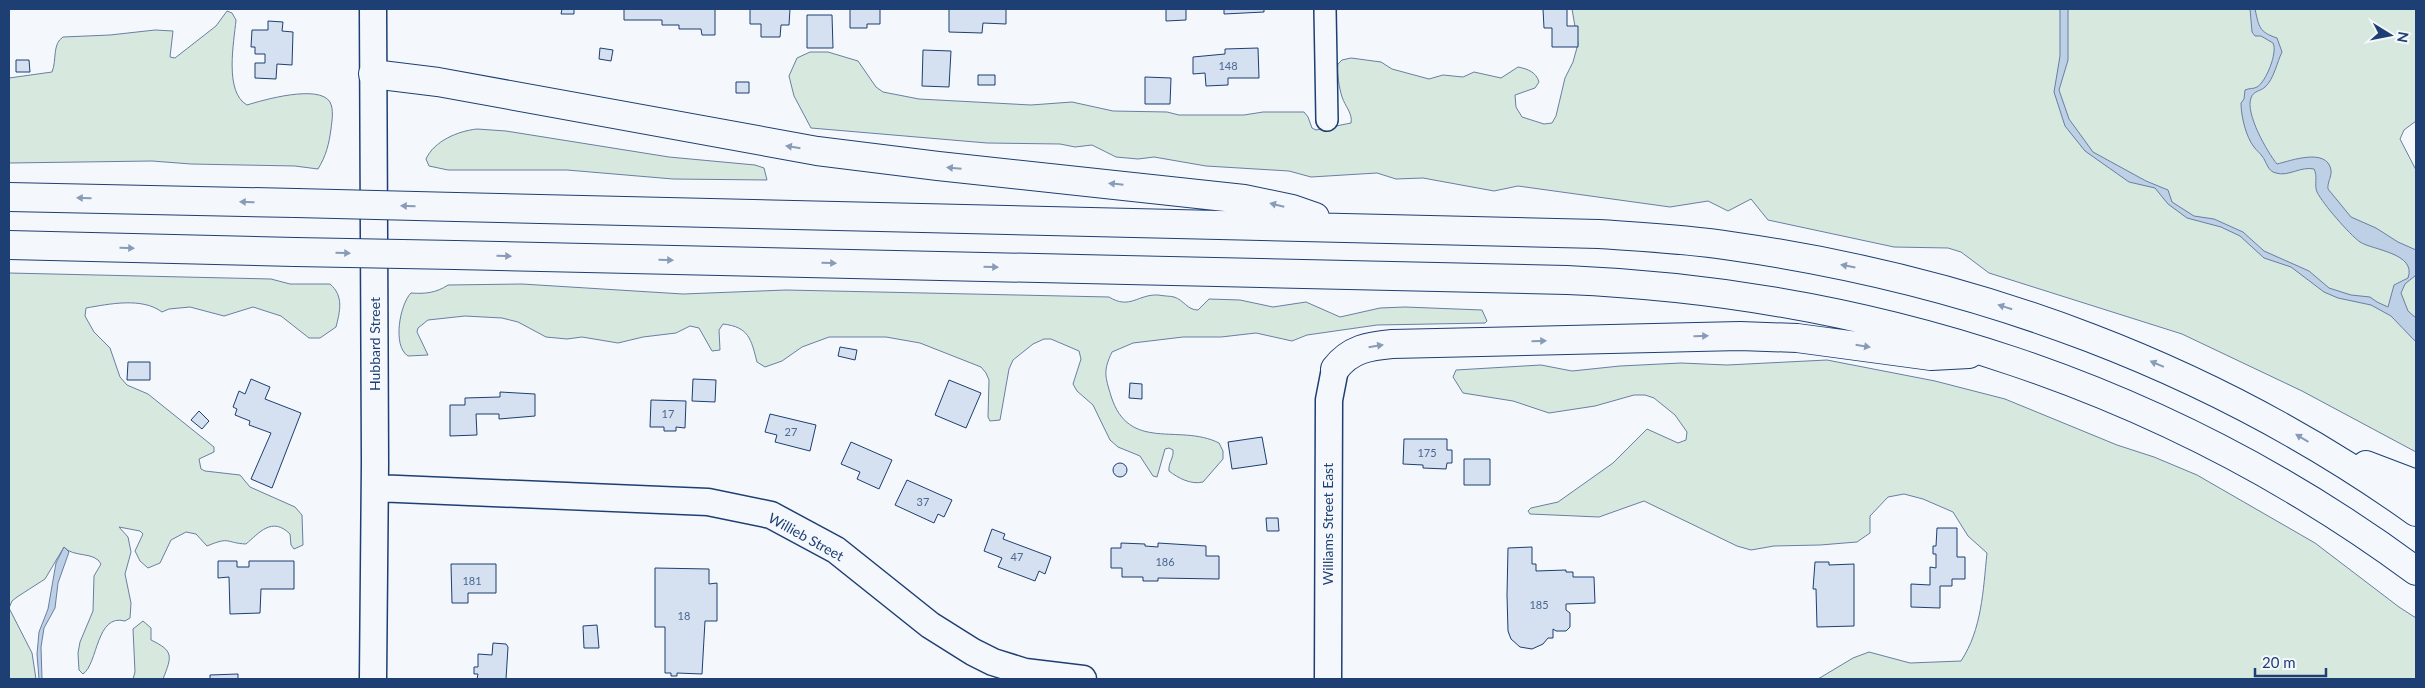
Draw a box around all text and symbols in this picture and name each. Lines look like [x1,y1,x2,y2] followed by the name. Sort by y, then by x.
[2365,10,2415,60] north arrow
[2394,31,2413,44] text: N
[1218,59,1238,72] house number: 148
[785,143,801,151] one-way arrow
[946,163,962,171] one-way arrow
[1108,180,1124,188] one-way arrow
[76,194,92,202] one-way arrow
[239,198,255,206] one-way arrow
[399,201,415,209] one-way arrow
[1270,201,1285,209] one-way arrow
[120,244,136,252] one-way arrow
[336,249,352,257] one-way arrow
[496,252,512,260] one-way arrow
[659,256,675,264] one-way arrow
[821,259,837,267] one-way arrow
[1840,261,1856,269] one-way arrow
[983,263,999,271] one-way arrow
[366,297,383,391] street label: Hubbard Street
[1998,302,2013,310] one-way arrow
[1693,332,1709,340] one-way arrow
[1531,336,1547,344] one-way arrow
[1369,342,1385,350] one-way arrow
[1855,342,1871,350] one-way arrow
[2150,360,2164,368] one-way arrow
[662,407,674,420] house number: 17
[785,425,797,438] house number: 27
[2296,433,2309,442] one-way arrow
[1417,446,1437,459] house number: 175
[1319,463,1336,585] street label: Williams Street East
[917,495,929,508] house number: 37
[766,509,847,564] street label: Willieb Street
[1011,550,1023,563] house number: 47
[1155,555,1175,568] house number: 186
[462,574,482,587] house number: 181
[1529,598,1549,611] house number: 185
[678,609,690,622] house number: 18
[2255,646,2326,678] scale bar
[2262,653,2296,671] text: 20 m

